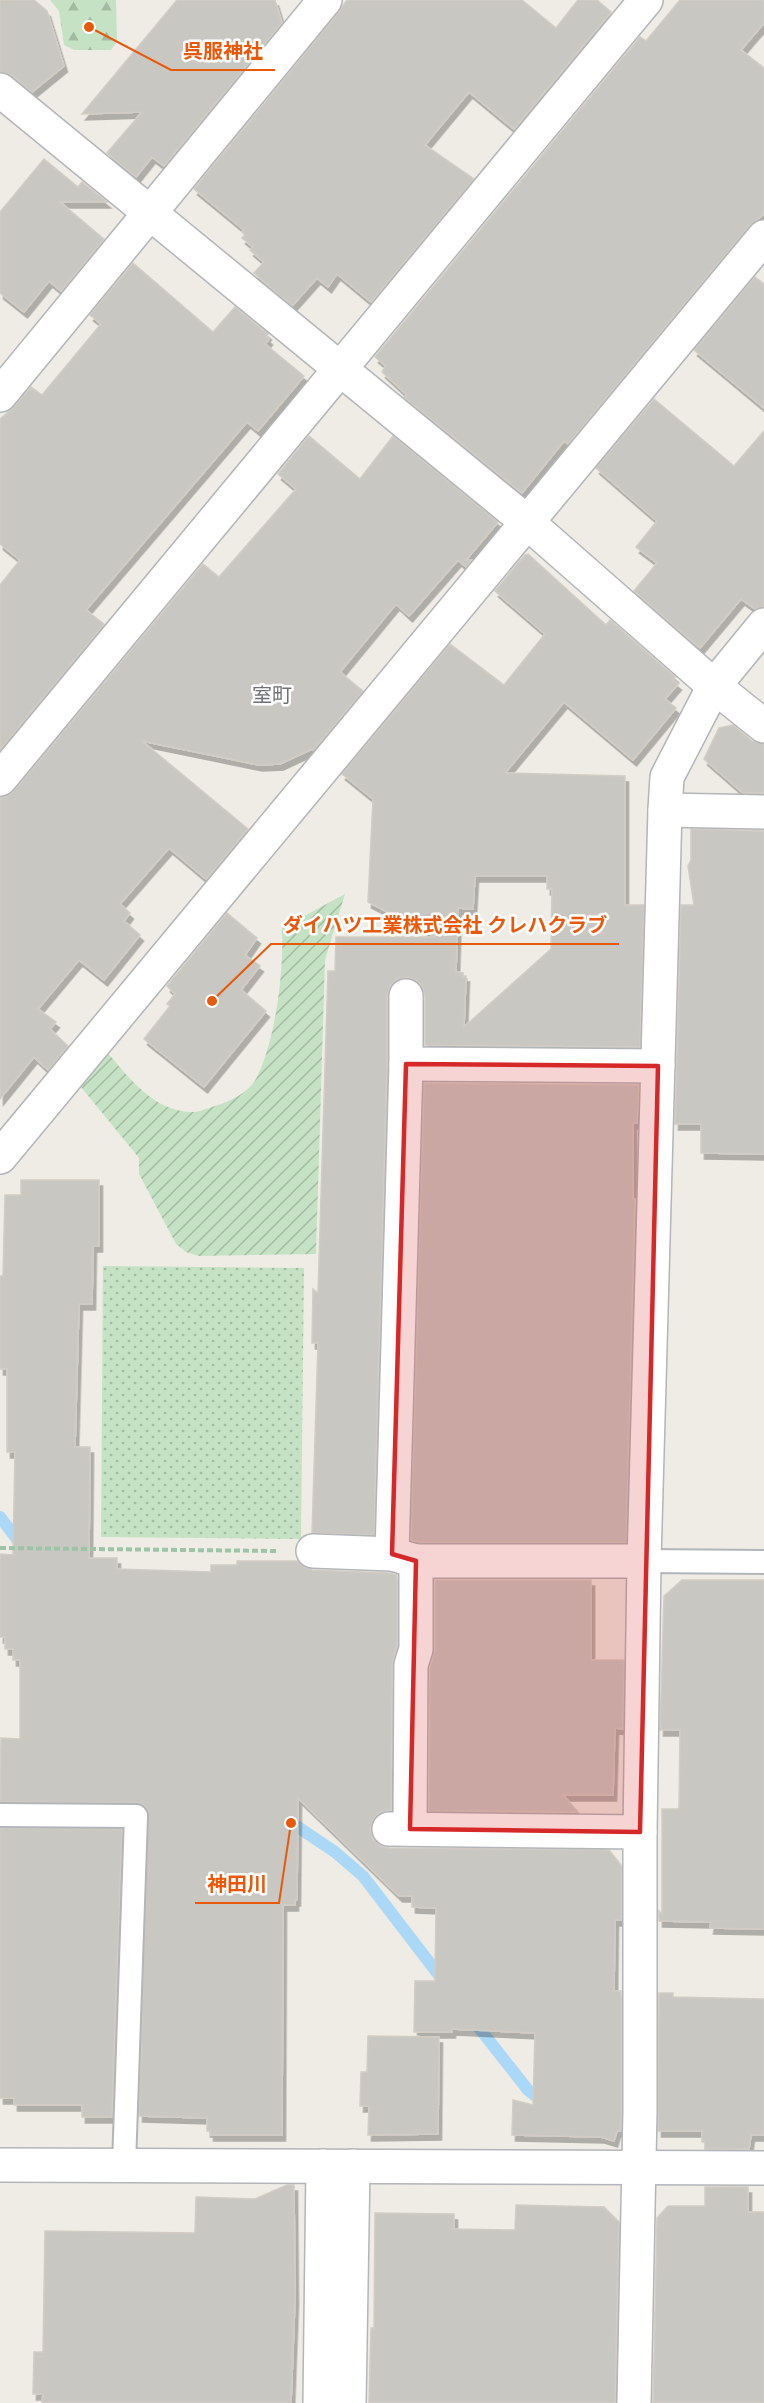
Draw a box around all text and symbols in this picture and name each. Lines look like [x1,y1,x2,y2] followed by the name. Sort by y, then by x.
[171,32,275,70] callout: 呉服神社
[183,39,263,62] text: 呉服神社
[252,683,292,706] district label: 室町
[271,906,619,944] callout: ダイハツ工業株式会社 クレハクラブ
[283,913,607,936] text: ダイハツ工業株式会社 クレハクラブ
[195,1865,279,1903] callout: 神田川
[207,1872,267,1895] text: 神田川

